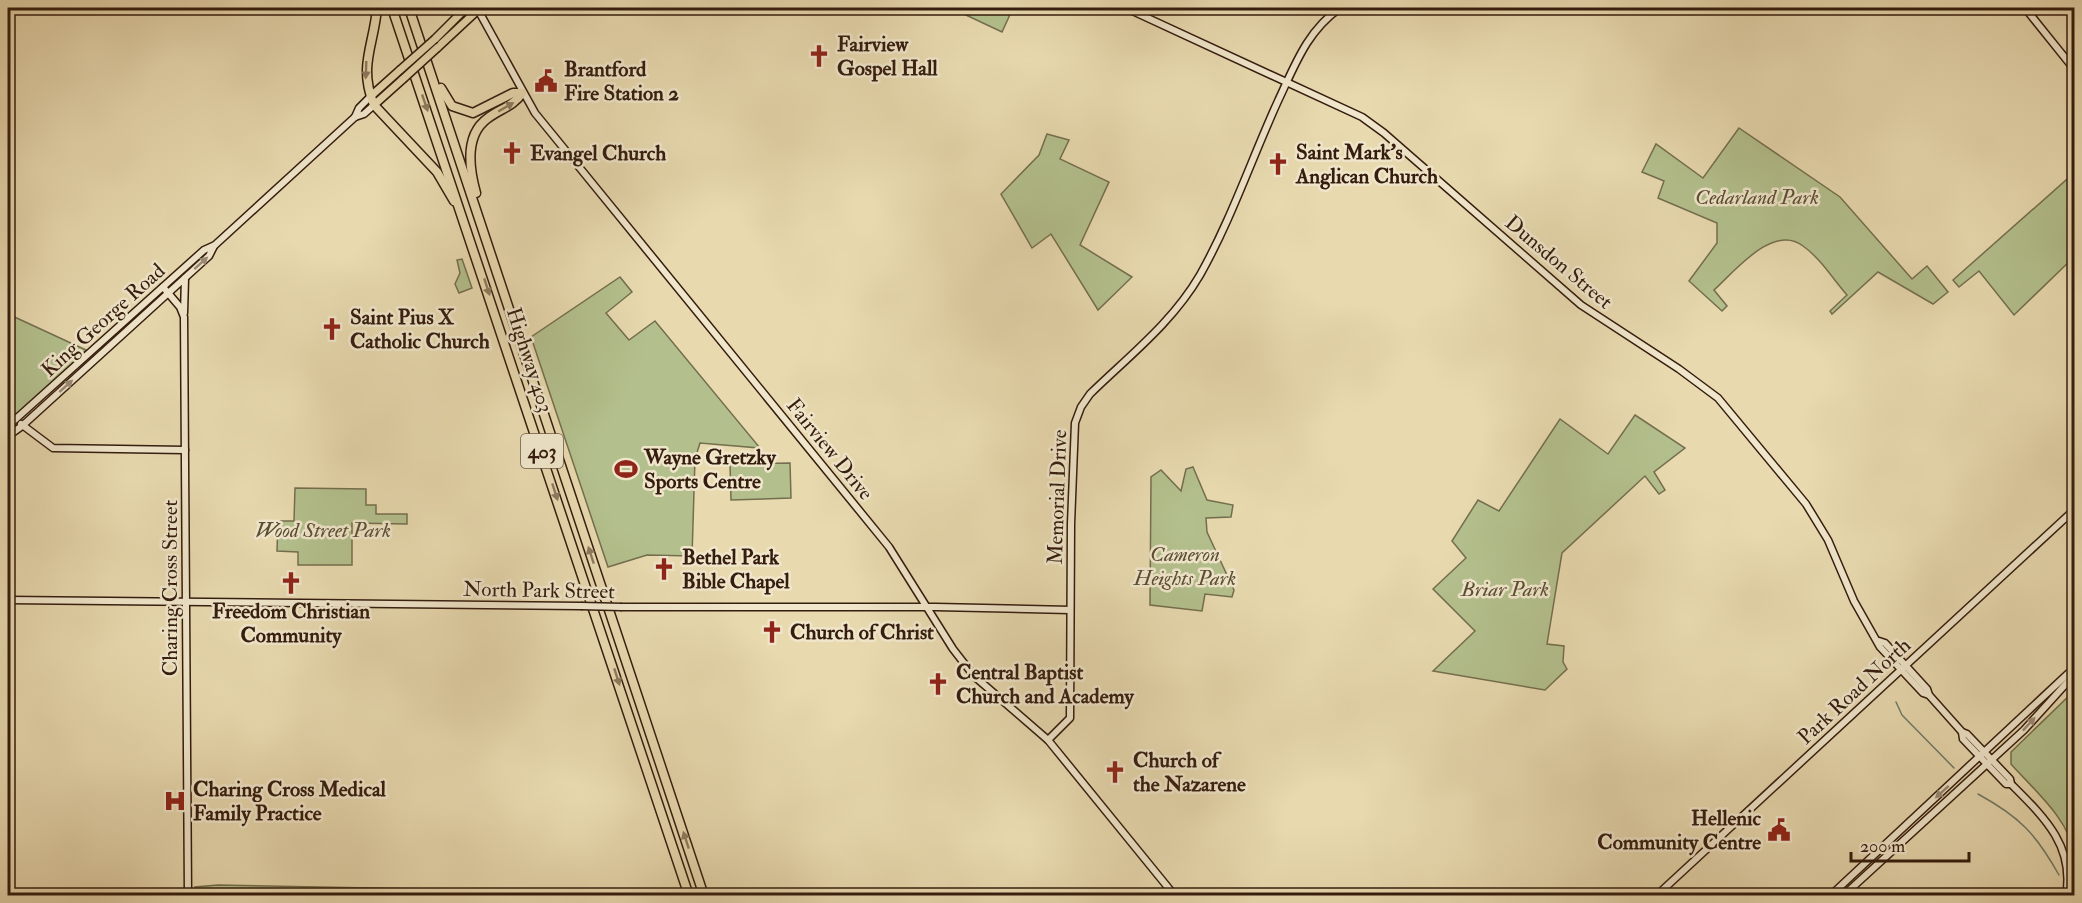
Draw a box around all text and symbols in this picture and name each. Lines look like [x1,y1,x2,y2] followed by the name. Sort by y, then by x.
[837,31,938,82] place label: Fairview Gospel Hall
[806,43,832,69] church icon: Fairview Gospel Hall
[564,56,679,107] place label: Brantford Fire Station 2
[362,60,371,79] one-way arrow
[533,68,559,94] public building icon: Brantford Fire Station 2
[420,94,430,112] one-way arrow
[498,103,515,113] one-way arrow
[1295,139,1438,190] place label: Saint Mark's Anglican Church
[499,140,525,166] church icon: Evangel Church
[530,140,666,167] place label: Evangel Church
[1265,151,1291,177] church icon: Saint Mark's Anglican Church
[1695,184,1819,211] park label: Cedarland Park
[1499,210,1618,315] street label: Dunsdon Street
[36,257,171,383] street label: King George Road
[194,257,208,271] one-way arrow
[483,278,493,296] one-way arrow
[350,304,490,355] place label: Saint Pius X Catholic Church
[500,304,559,416] street label: Highway 403
[319,316,345,342] church icon: Saint Pius X Catholic Church
[58,380,73,393] one-way arrow
[780,393,879,506] street label: Fairview Drive
[1042,429,1073,565] street label: Memorial Drive
[521,434,563,468] road number: 403
[643,444,776,495] place label: Wayne Gretzky Sports Centre
[613,456,639,482] sports icon: Wayne Gretzky Sports Centre
[551,483,561,501] one-way arrow
[157,500,184,676] street label: Charing Cross Street
[255,517,391,544] park label: Wood Street Park
[1133,541,1236,592] park label: Cameron Heights Park
[682,544,790,595] place label: Bethel Park Bible Chapel
[586,546,595,564] one-way arrow
[651,556,677,582] church icon: Bethel Park Bible Chapel
[278,570,304,596] church icon: Freedom Christian Community
[463,576,615,605] street label: North Park Street
[1460,576,1549,603] park label: Briar Park
[212,598,370,649] place label: Freedom Christian Community
[759,619,785,645] church icon: Church of Christ
[790,619,934,646] place label: Church of Christ
[1792,632,1917,751] street label: Park Road North
[956,659,1134,710] place label: Central Baptist Church and Academy
[612,669,622,687] one-way arrow
[925,671,951,697] church icon: Central Baptist Church and Academy
[2022,717,2036,731] one-way arrow
[1133,747,1246,798] place label: Church of the Nazarene
[1102,759,1128,785] church icon: Church of the Nazarene
[193,776,387,827] place label: Charing Cross Medical Family Practice
[1935,785,1950,799] one-way arrow
[162,788,188,814] hospital icon: Charing Cross Medical Family Practice
[1597,805,1762,856] place label: Hellenic Community Centre
[1766,817,1792,843] public building icon: Hellenic Community Centre
[1851,825,1970,863] scale bar
[680,831,690,849] one-way arrow
[1860,835,1905,858] text: 200 m

